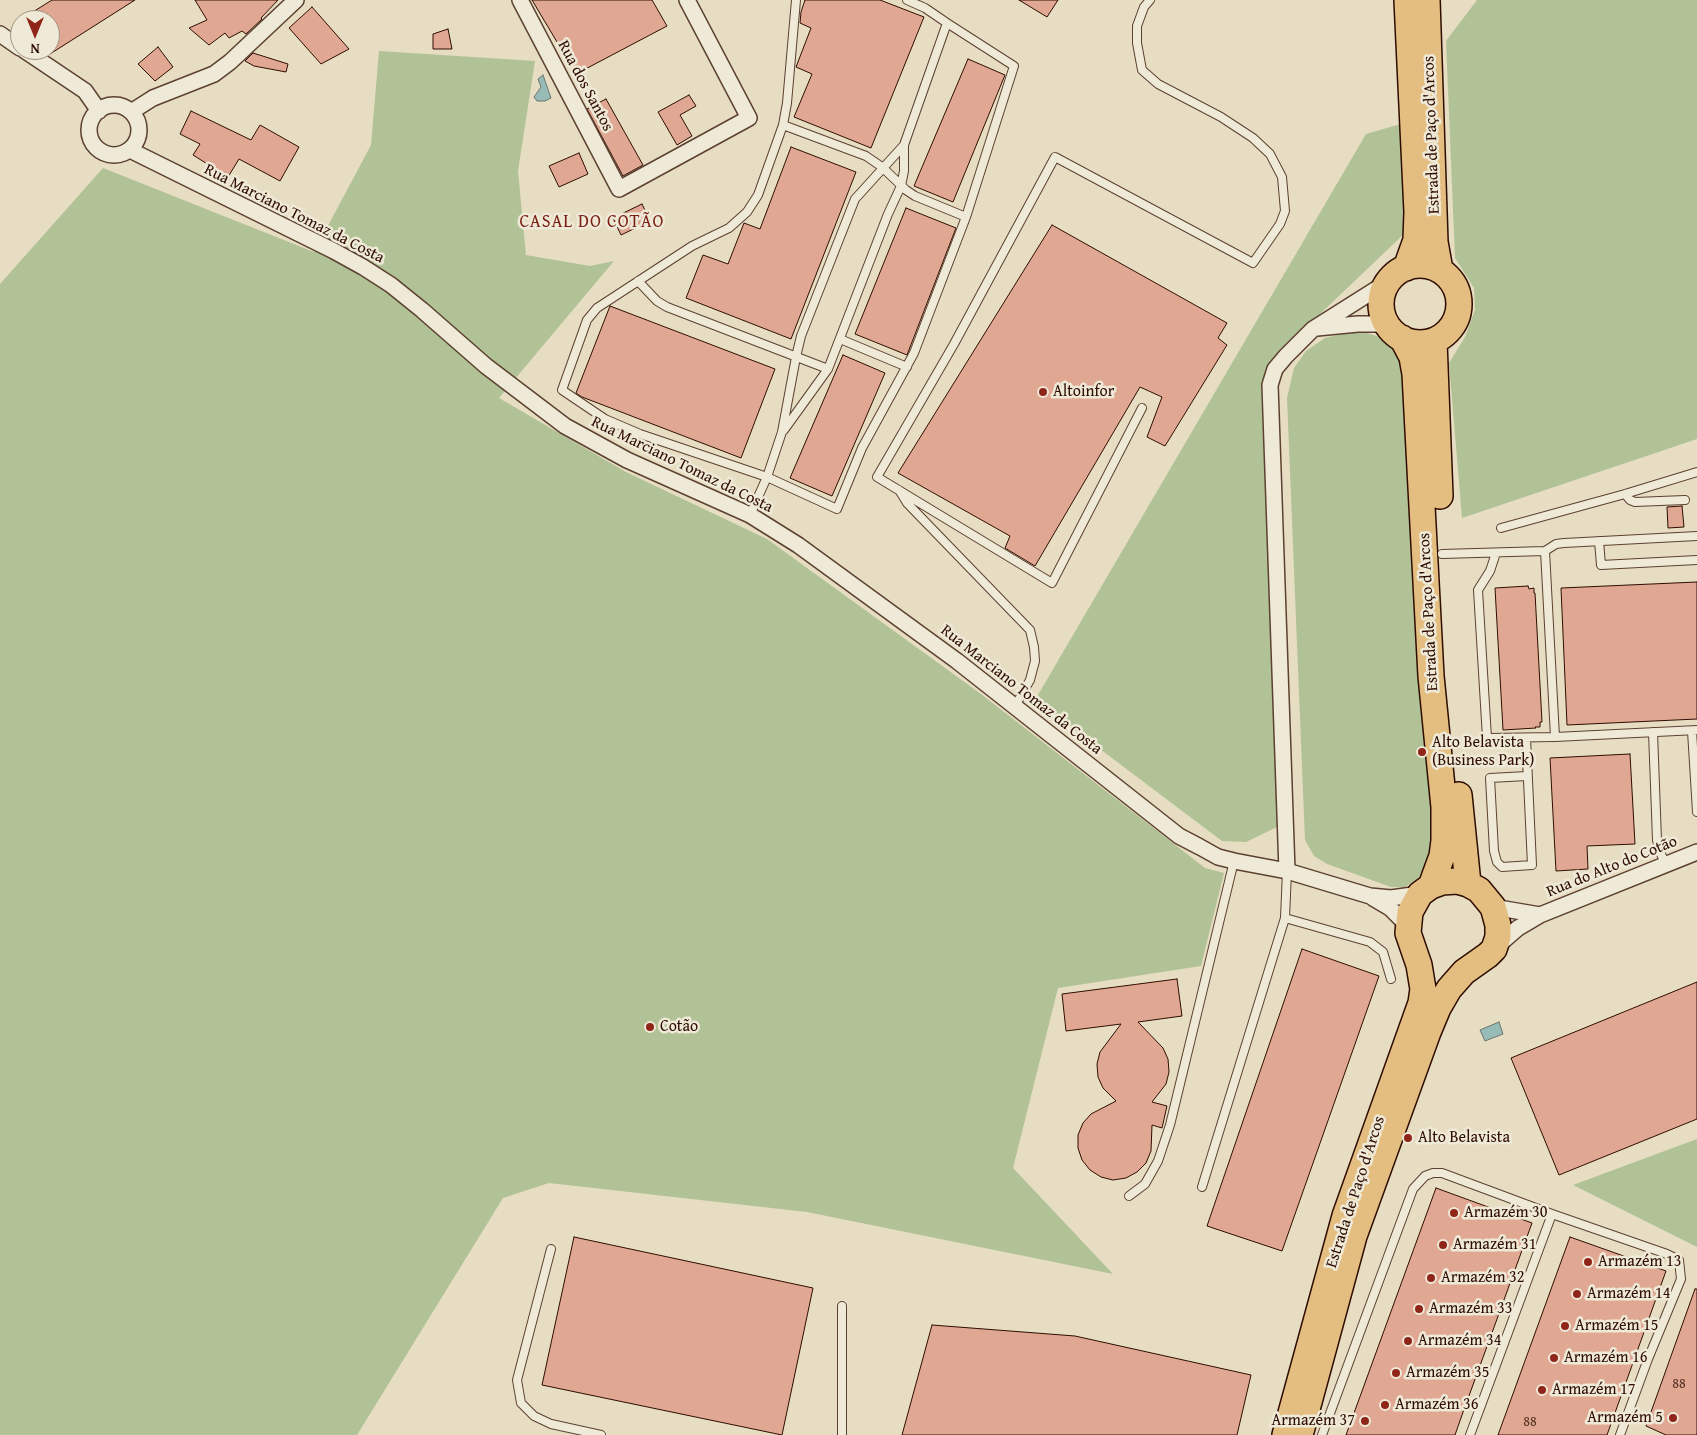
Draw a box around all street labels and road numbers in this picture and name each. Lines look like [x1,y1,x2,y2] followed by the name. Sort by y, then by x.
[553,37,617,135] street label: Rua dos Santos
[1420,55,1444,215] street label: Estrada de Paço d'Arcos
[201,160,387,268] street label: Rua Marciano Tomaz da Costa
[588,413,776,517] street label: Rua Marciano Tomaz da Costa
[1415,532,1443,692] street label: Estrada de Paço d'Arcos
[936,621,1106,759] street label: Rua Marciano Tomaz da Costa
[1544,832,1680,902] street label: Rua do Alto do Cotão
[1322,1114,1390,1270] street label: Estrada de Paço d'Arcos

